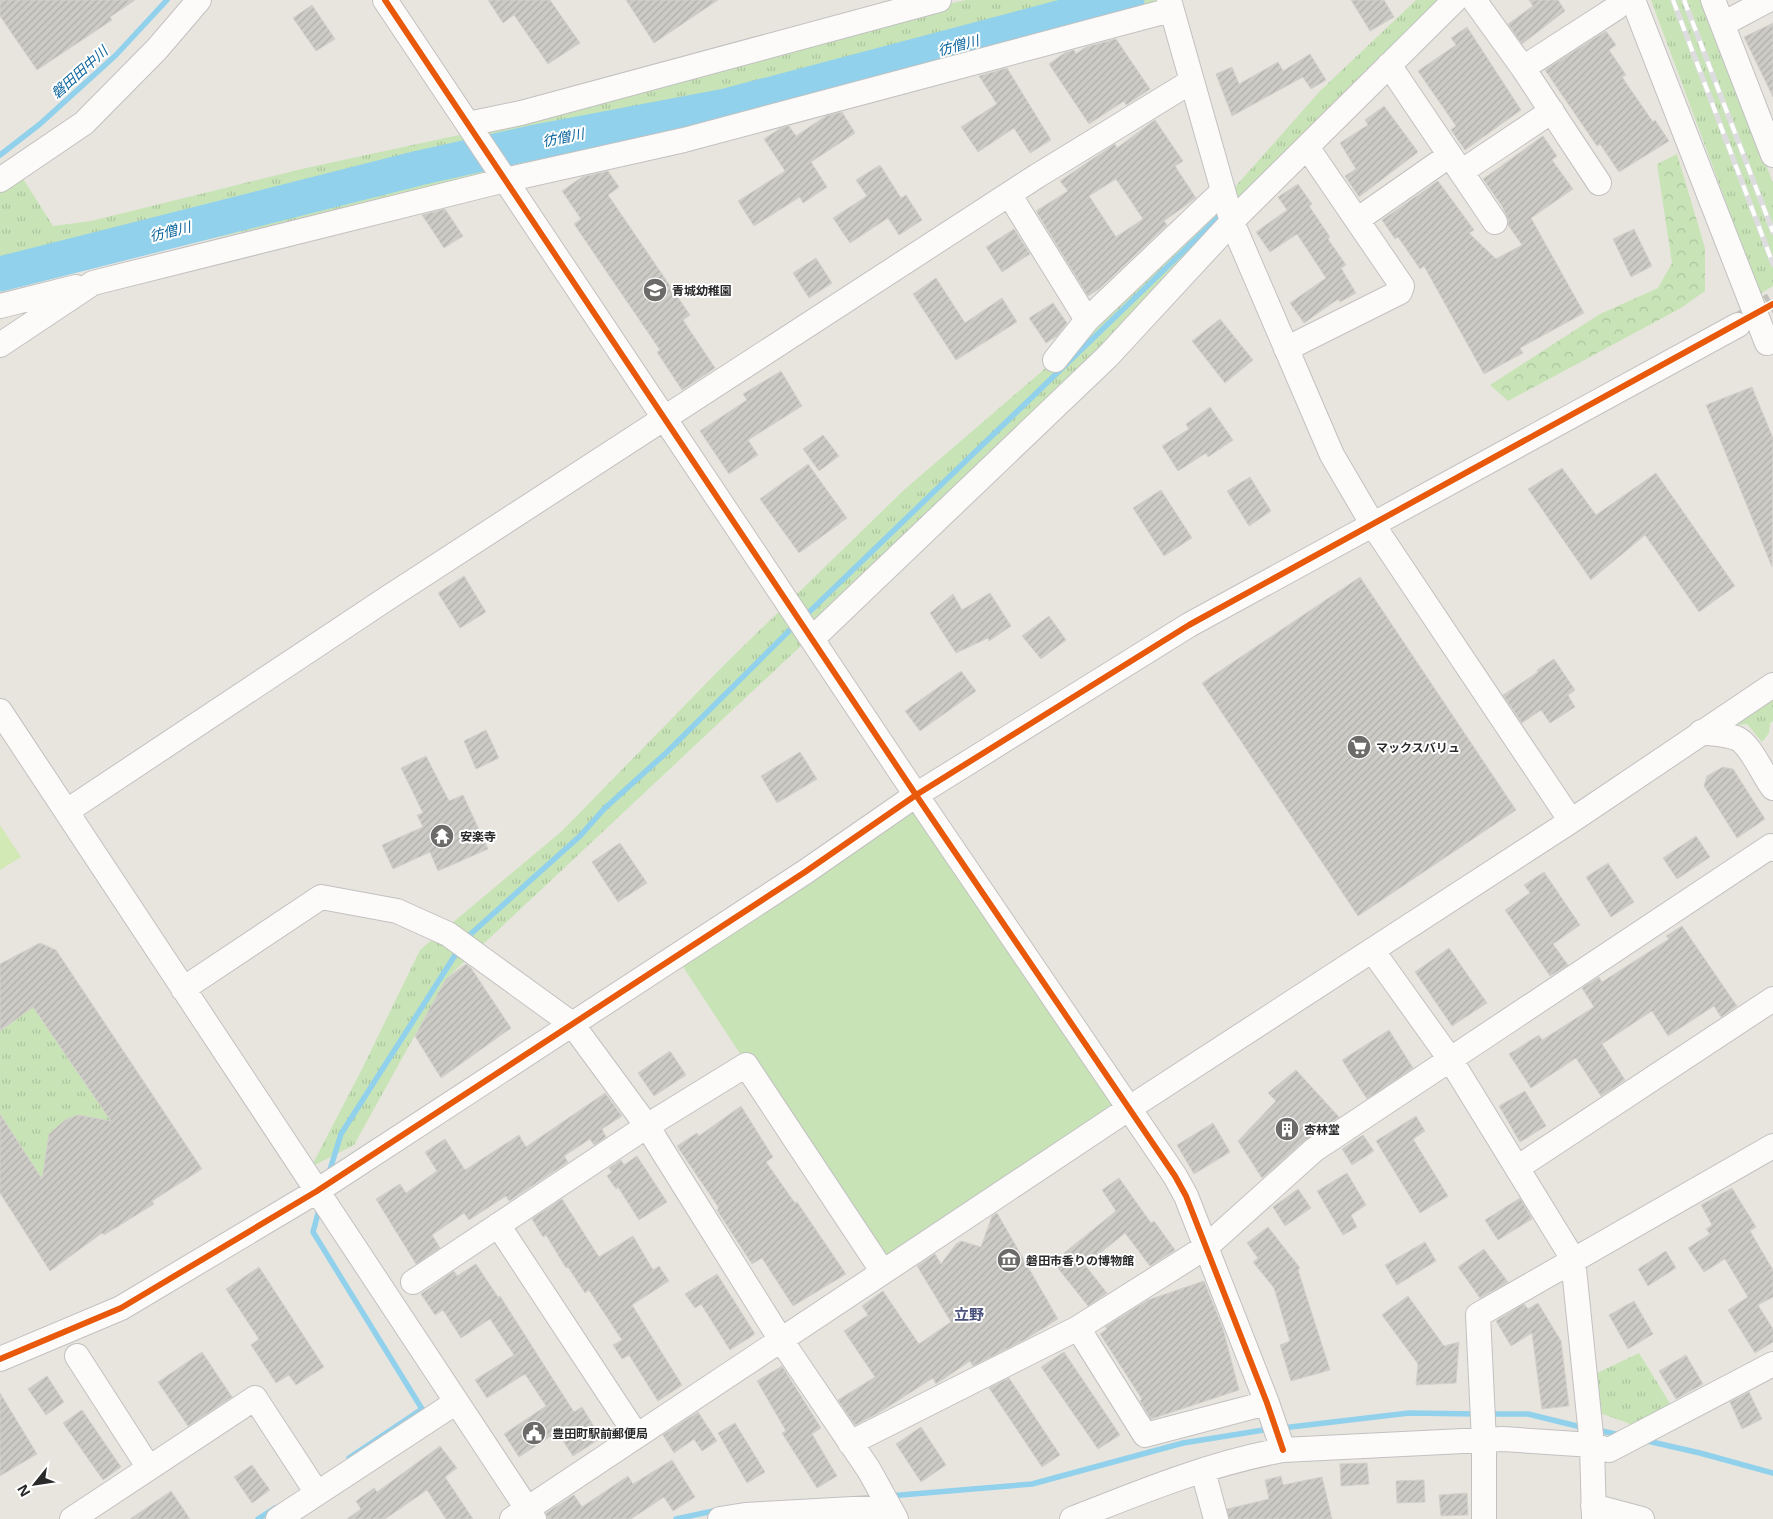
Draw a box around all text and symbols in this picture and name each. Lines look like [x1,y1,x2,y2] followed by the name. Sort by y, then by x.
[935,30,983,60] water label: 彷僧川
[47,40,113,102] water label: 磐田田中川
[541,123,587,150] water label: 彷僧川
[147,216,195,245] water label: 彷僧川
[642,277,668,303] school or university icon: 青城幼稚園
[672,282,732,299] place label: 青城幼稚園
[1346,734,1372,760] supermarket icon: マックスバリュ
[1376,739,1460,756] place label: マックスバリュ
[429,823,455,849] temple icon: 安楽寺
[460,828,496,845] place label: 安楽寺
[1274,1116,1300,1142] building icon: 杏林堂
[1304,1121,1340,1138] place label: 杏林堂
[996,1247,1022,1273] museum icon: 磐田市香りの博物館
[1026,1252,1134,1269] place label: 磐田市香りの博物館
[954,1304,984,1324] district label: 立野
[521,1420,547,1446] public building icon: 豊田町駅前郵便局
[552,1425,648,1442] place label: 豊田町駅前郵便局
[10,1459,60,1509] north arrow
[12,1481,34,1500] text: N

